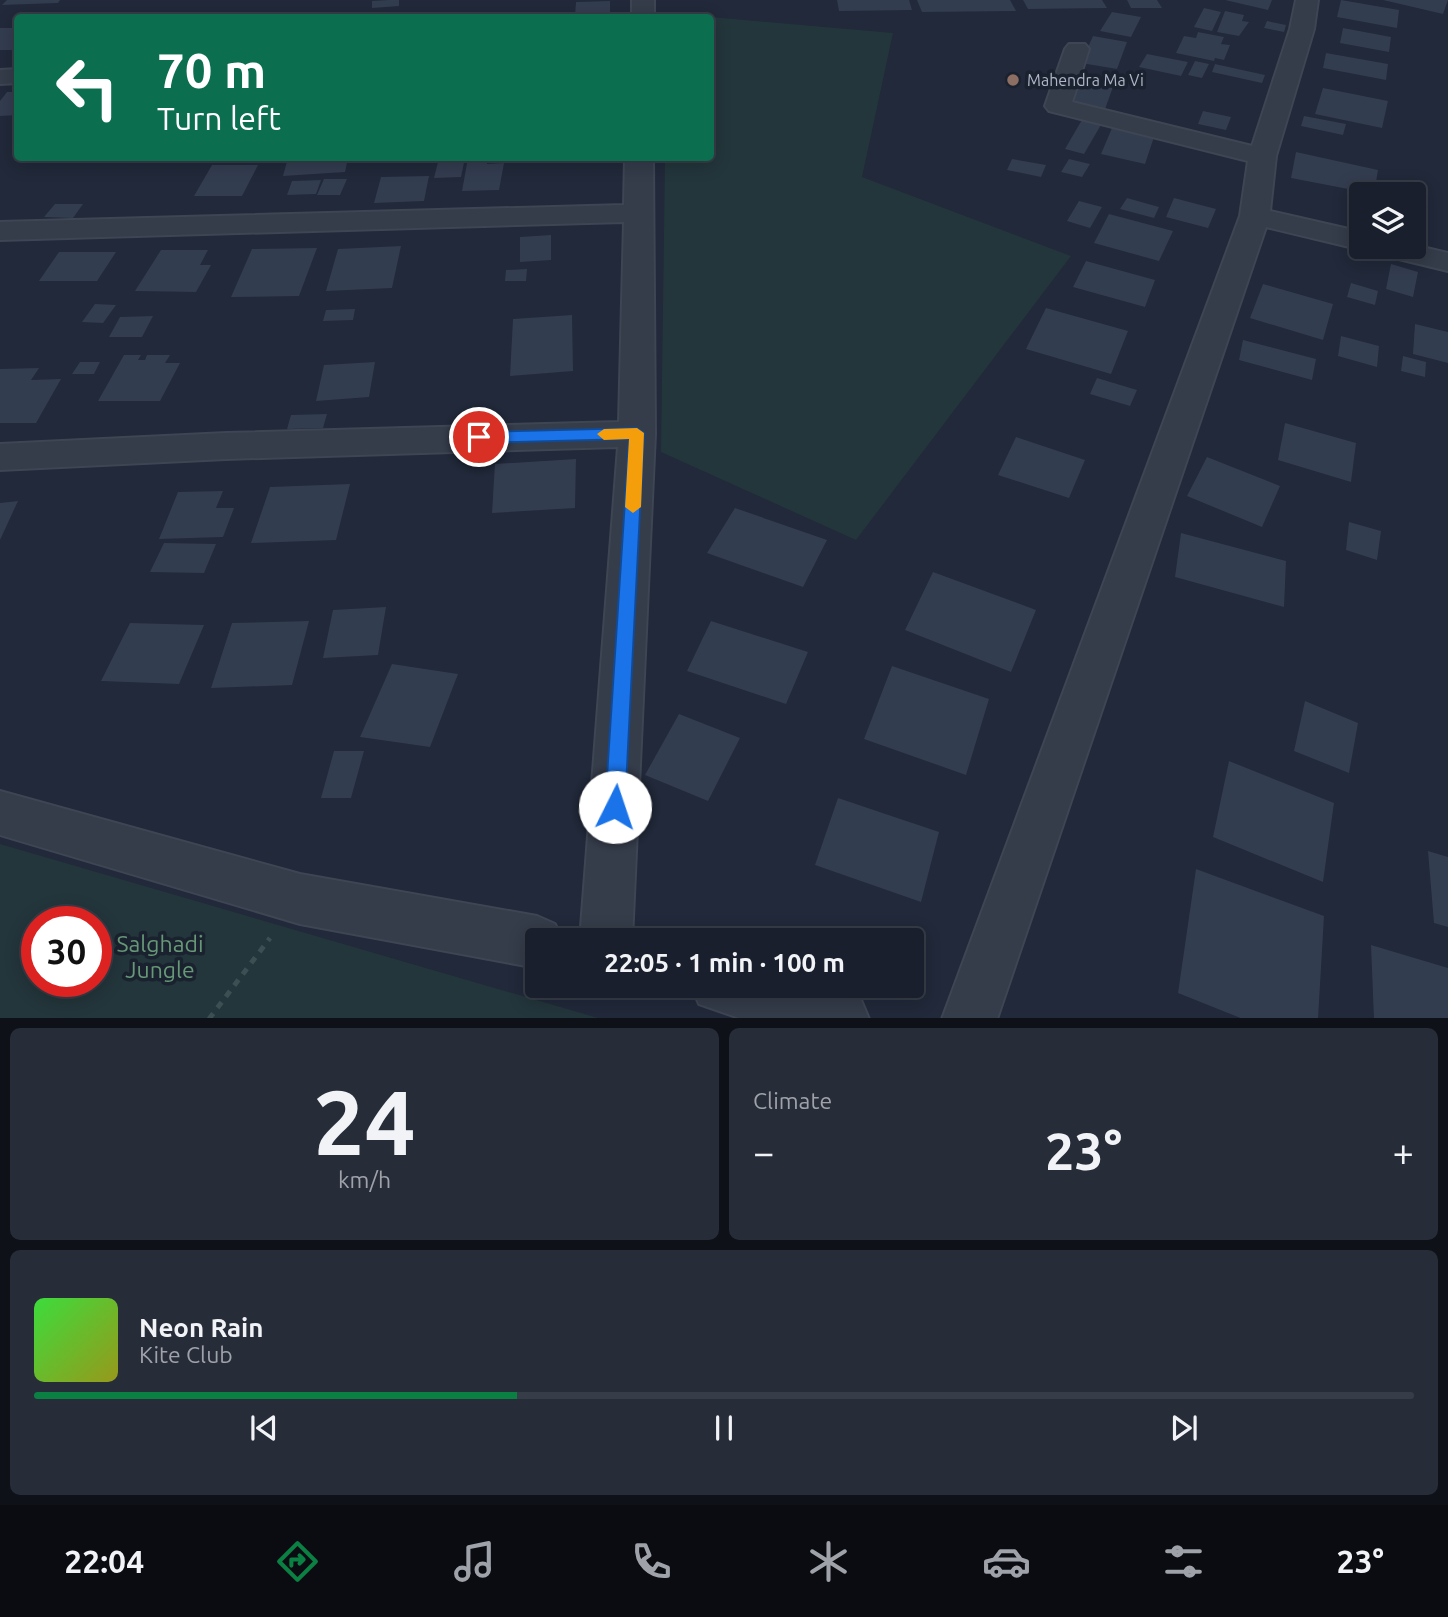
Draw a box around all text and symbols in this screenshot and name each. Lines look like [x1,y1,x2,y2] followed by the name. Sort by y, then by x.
[42,42,133,133] icon: left
[157,42,266,97] text: 70 m
[1027,71,1144,89] place label: Mahendra Ma Vi
[1005,72,1021,88] marker: Mahendra Ma Vi
[157,100,281,136] text: Turn left
[1349,182,1426,259] map controls
[1349,182,1426,259] button: layers
[449,407,509,467] pin
[460,418,498,456] icon: arrive
[578,770,652,844] position arrow
[21,906,112,997] speed limit sign: 30
[116,931,204,982] park label: Salghadi Jungle
[604,948,845,977] text: 22:05 · 1 min · 100 m
[313,1070,416,1172] text: 24
[753,1088,832,1113] text: Climate
[1045,1122,1122,1180] text: 23°
[753,1131,774,1173] text: −
[1393,1131,1414,1173] text: +
[338,1167,391,1192] text: km/h
[139,1313,264,1342] text: Neon Rain
[139,1342,233,1367] text: Kite Club
[245,1409,283,1447] icon: previous
[705,1409,743,1447] icon: pause
[1165,1409,1203,1447] icon: next
[273,1537,322,1586] icon: directions
[450,1537,499,1586] icon: music
[627,1537,676,1586] icon: phone
[804,1537,853,1586] icon: climate
[982,1537,1031,1586] icon: car
[1159,1537,1208,1586] icon: filters
[64,1543,144,1579] text: 22:04
[1336,1543,1384,1579] text: 23°

